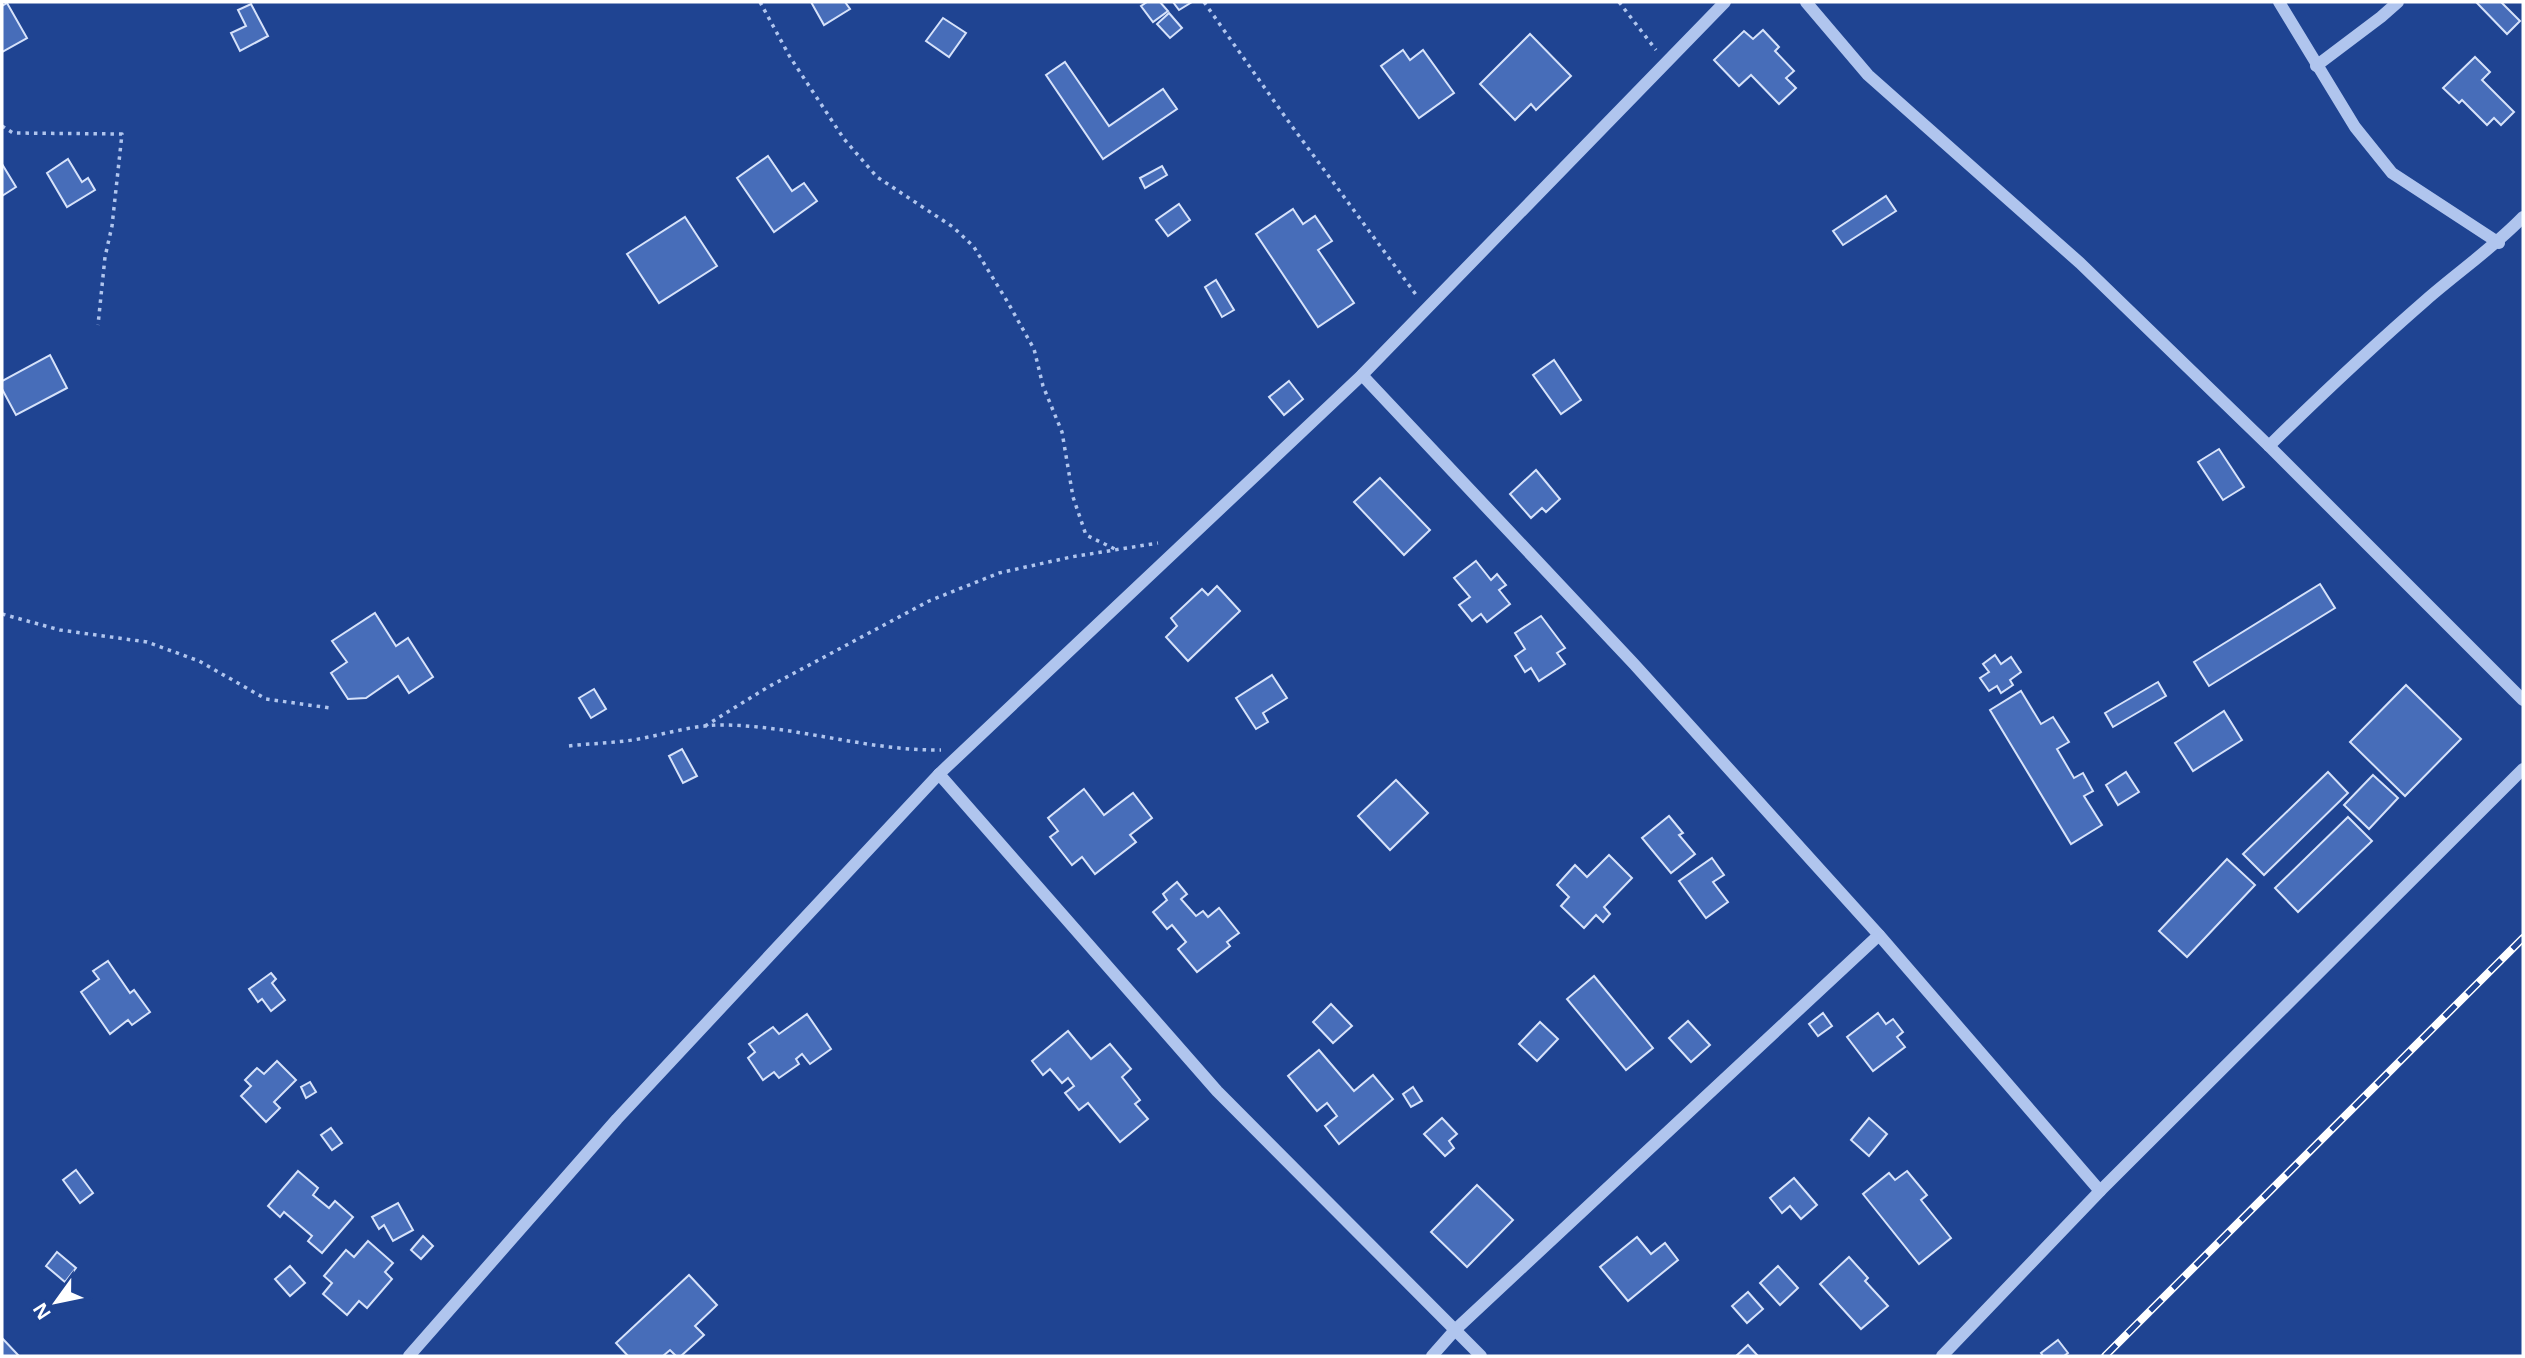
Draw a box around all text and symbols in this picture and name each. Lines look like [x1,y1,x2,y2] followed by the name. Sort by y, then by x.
[21,1267,91,1337] north arrow
[27,1298,57,1325] text: N

